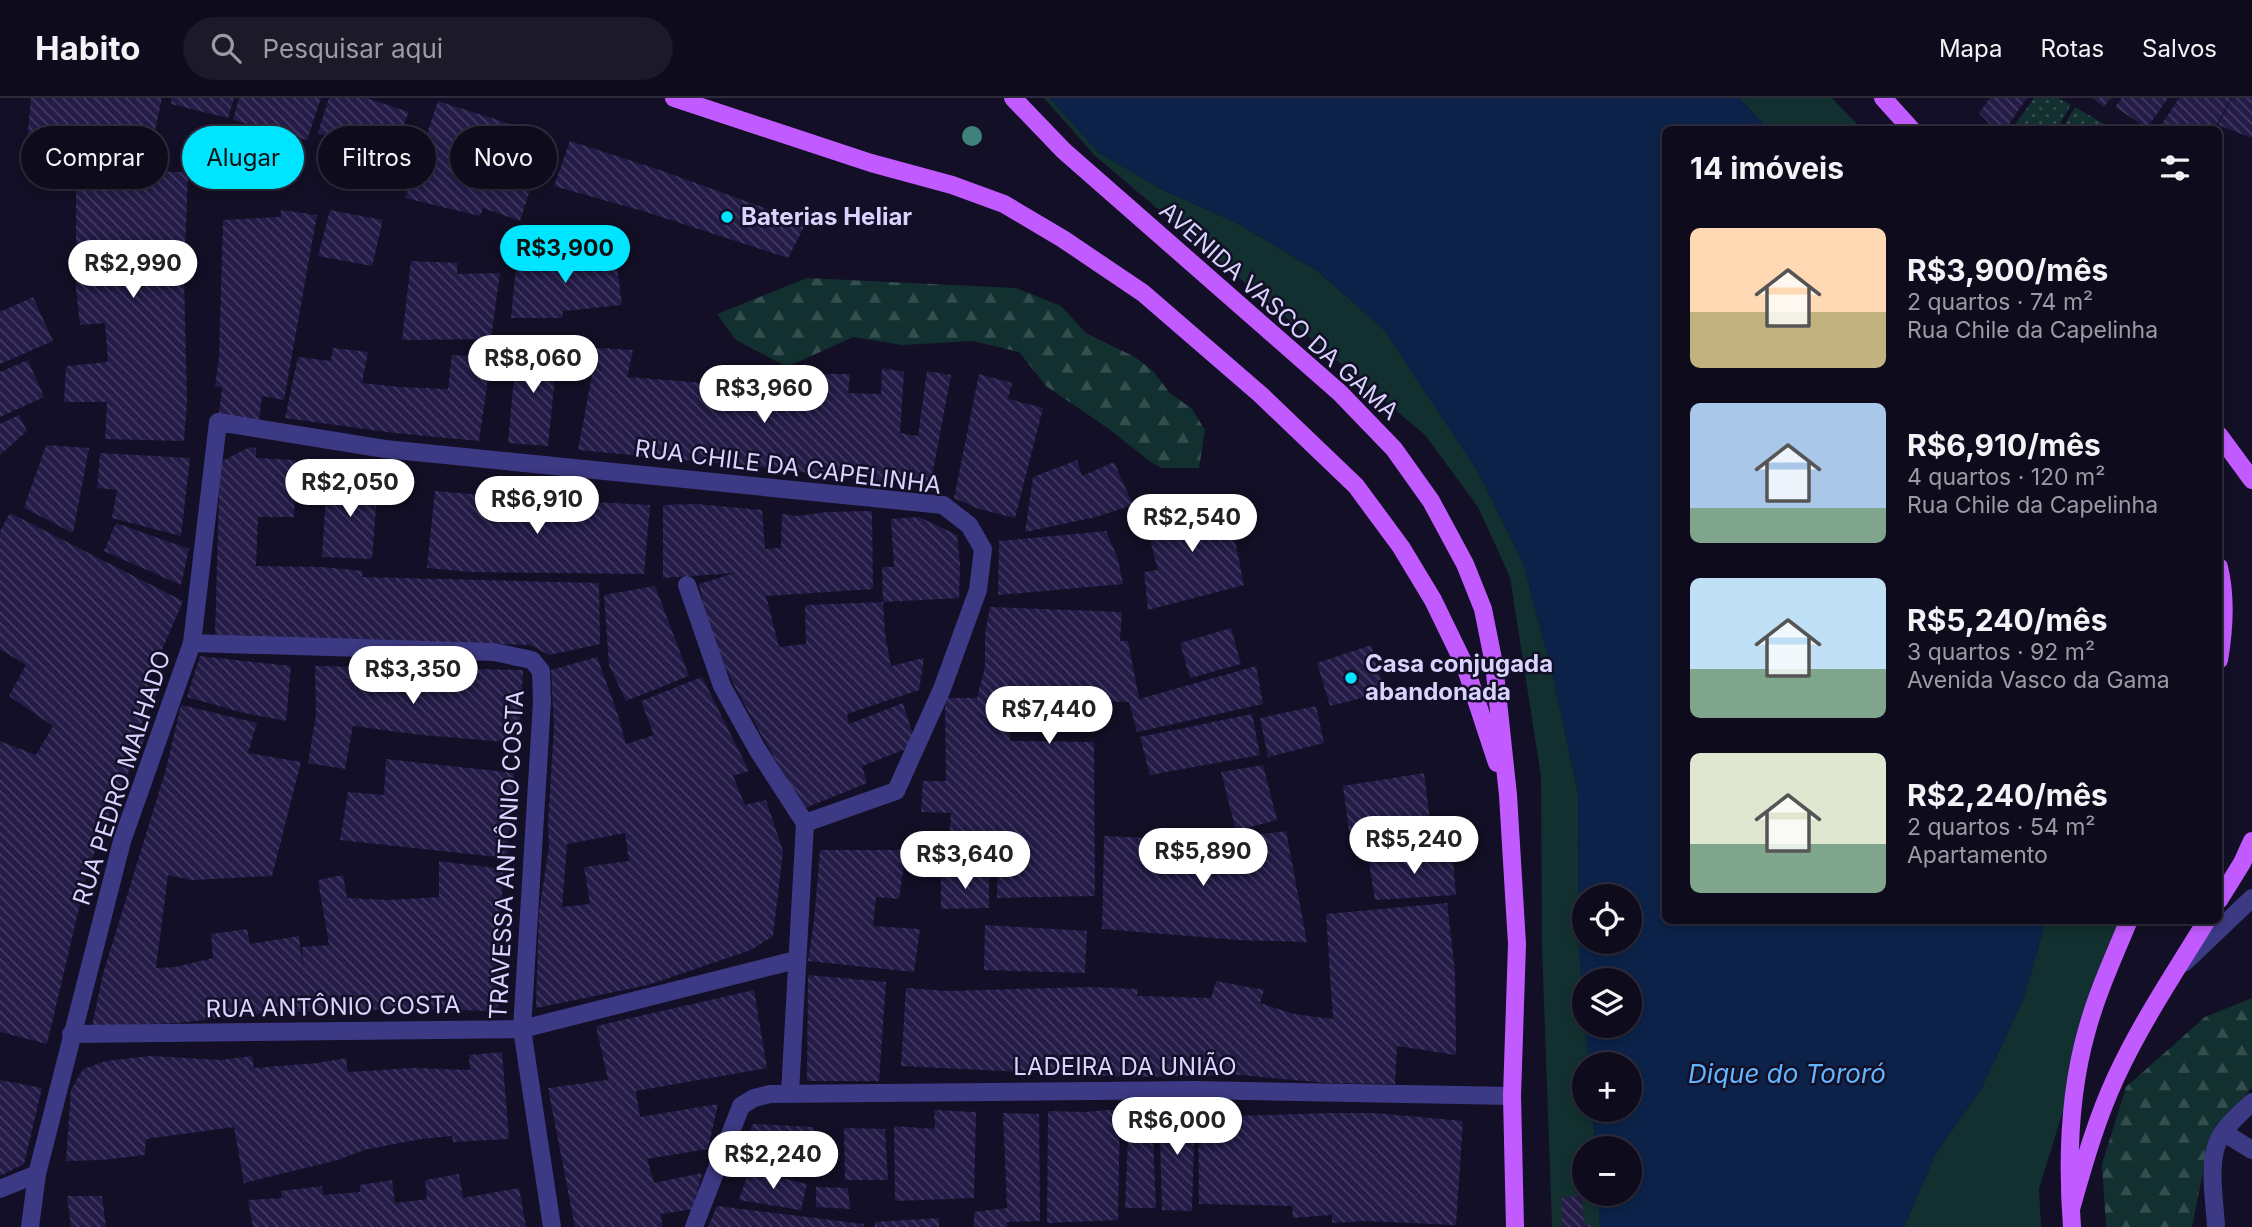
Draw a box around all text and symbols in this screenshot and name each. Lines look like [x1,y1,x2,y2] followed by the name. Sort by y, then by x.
[183,17,673,80] search box
[35,28,141,68] text: Habito
[207,29,245,67] icon: search
[263,33,443,64] text: Pesquisar aqui
[1939,34,2003,63] text: Mapa
[2041,34,2104,63] text: Rotas
[2142,34,2217,63] text: Salvos
[21,126,168,189] chip: Comprar
[182,126,304,189] chip: Alugar
[318,126,436,189] chip: Filtros
[450,126,557,189] chip: Novo
[2156,149,2194,187] icon: filters
[1690,150,1844,186] text: 14 imóveis
[1154,196,1405,426] street label: AVENIDA VASCO DA GAMA
[741,202,912,231] place label: Baterias Heliar
[719,209,735,225] marker: Baterias Heliar
[500,226,630,285] pin: R$3,900
[516,234,614,262] text: R$3,900
[68,240,198,300] pin: R$2,990
[84,249,182,277] text: R$2,990
[1907,252,2108,288] text: R$3,900/mês
[1746,256,1830,340] icon: home
[1907,288,2093,316] text: 2 quartos · 74 m²
[1907,316,2158,344] text: Rua Chile da Capelinha
[468,336,598,395] pin: R$8,060
[484,344,582,372] text: R$8,060
[699,366,829,425] pin: R$3,960
[715,374,813,402] text: R$3,960
[1907,427,2101,463] text: R$6,910/mês
[1746,431,1830,515] icon: home
[633,433,943,500] street label: RUA CHILE DA CAPELINHA
[285,460,415,519] pin: R$2,050
[1907,463,2105,491] text: 4 quartos · 120 m²
[301,468,399,496] text: R$2,050
[472,476,602,536] pin: R$6,910
[491,485,583,513] text: R$6,910
[1907,491,2158,519] text: Rua Chile da Capelinha
[1127,494,1257,554] pin: R$2,540
[1143,503,1241,531] text: R$2,540
[1907,602,2108,638] text: R$5,240/mês
[1746,606,1830,690] icon: home
[1907,638,2095,666] text: 3 quartos · 92 m²
[348,646,478,706] pin: R$3,350
[67,647,176,909] street label: RUA PEDRO MALHADO
[1365,649,1553,706] place label: Casa conjugada abandonada
[365,655,461,683] text: R$3,350
[1907,666,2170,694] text: Avenida Vasco da Gama
[1343,670,1359,686] marker: Casa conjugada abandonada
[984,686,1114,746] pin: R$7,440
[483,690,530,1020] street label: TRAVESSA ANTÔNIO COSTA
[1002,695,1096,723] text: R$7,440
[1907,777,2108,813] text: R$2,240/mês
[1746,781,1830,865] icon: home
[1907,813,2096,841] text: 2 quartos · 54 m²
[1349,816,1479,876] pin: R$5,240
[1365,825,1463,853] text: R$5,240
[1138,828,1268,888] pin: R$5,890
[900,832,1030,891] pin: R$3,640
[1155,837,1251,865] text: R$5,890
[916,840,1014,868] text: R$3,640
[1907,841,2048,869] text: Apartamento
[1572,884,1642,1206] map controls
[1572,884,1642,954] button: locate
[1572,968,1642,1038] button: layers
[205,990,461,1023] street label: RUA ANTÔNIO COSTA
[1013,1052,1237,1081] street label: LADEIRA DA UNIÃO
[1572,1052,1642,1122] button: +
[1688,1058,1886,1089] water label: Dique do Tororó
[1112,1098,1242,1157] pin: R$6,000
[1128,1106,1226,1134] text: R$6,000
[708,1132,838,1191] pin: R$2,240
[1572,1136,1642,1206] button: −
[724,1140,822,1168] text: R$2,240

